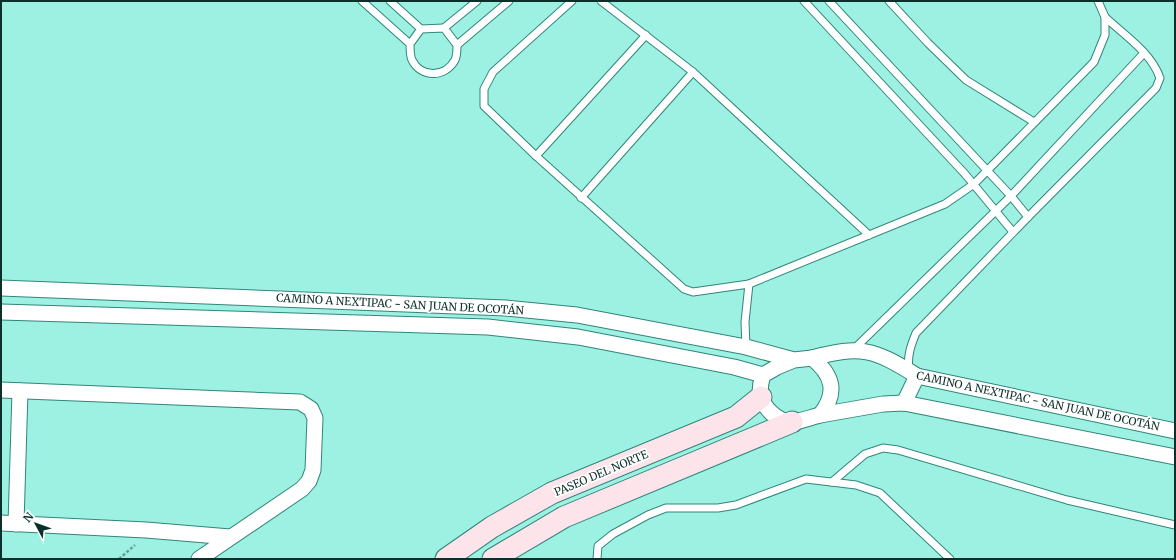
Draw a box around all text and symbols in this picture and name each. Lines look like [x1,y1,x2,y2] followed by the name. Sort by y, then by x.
[276,291,525,318] street label: CAMINO A NEXTIPAC - SAN JUAN DE OCOTÁN
[915,368,1161,434] street label: CAMINO A NEXTIPAC - SAN JUAN DE OCOTÁN
[552,447,650,499] street label: PASEO DEL NORTE
[16,504,56,544] north arrow
[20,509,37,525] text: N

